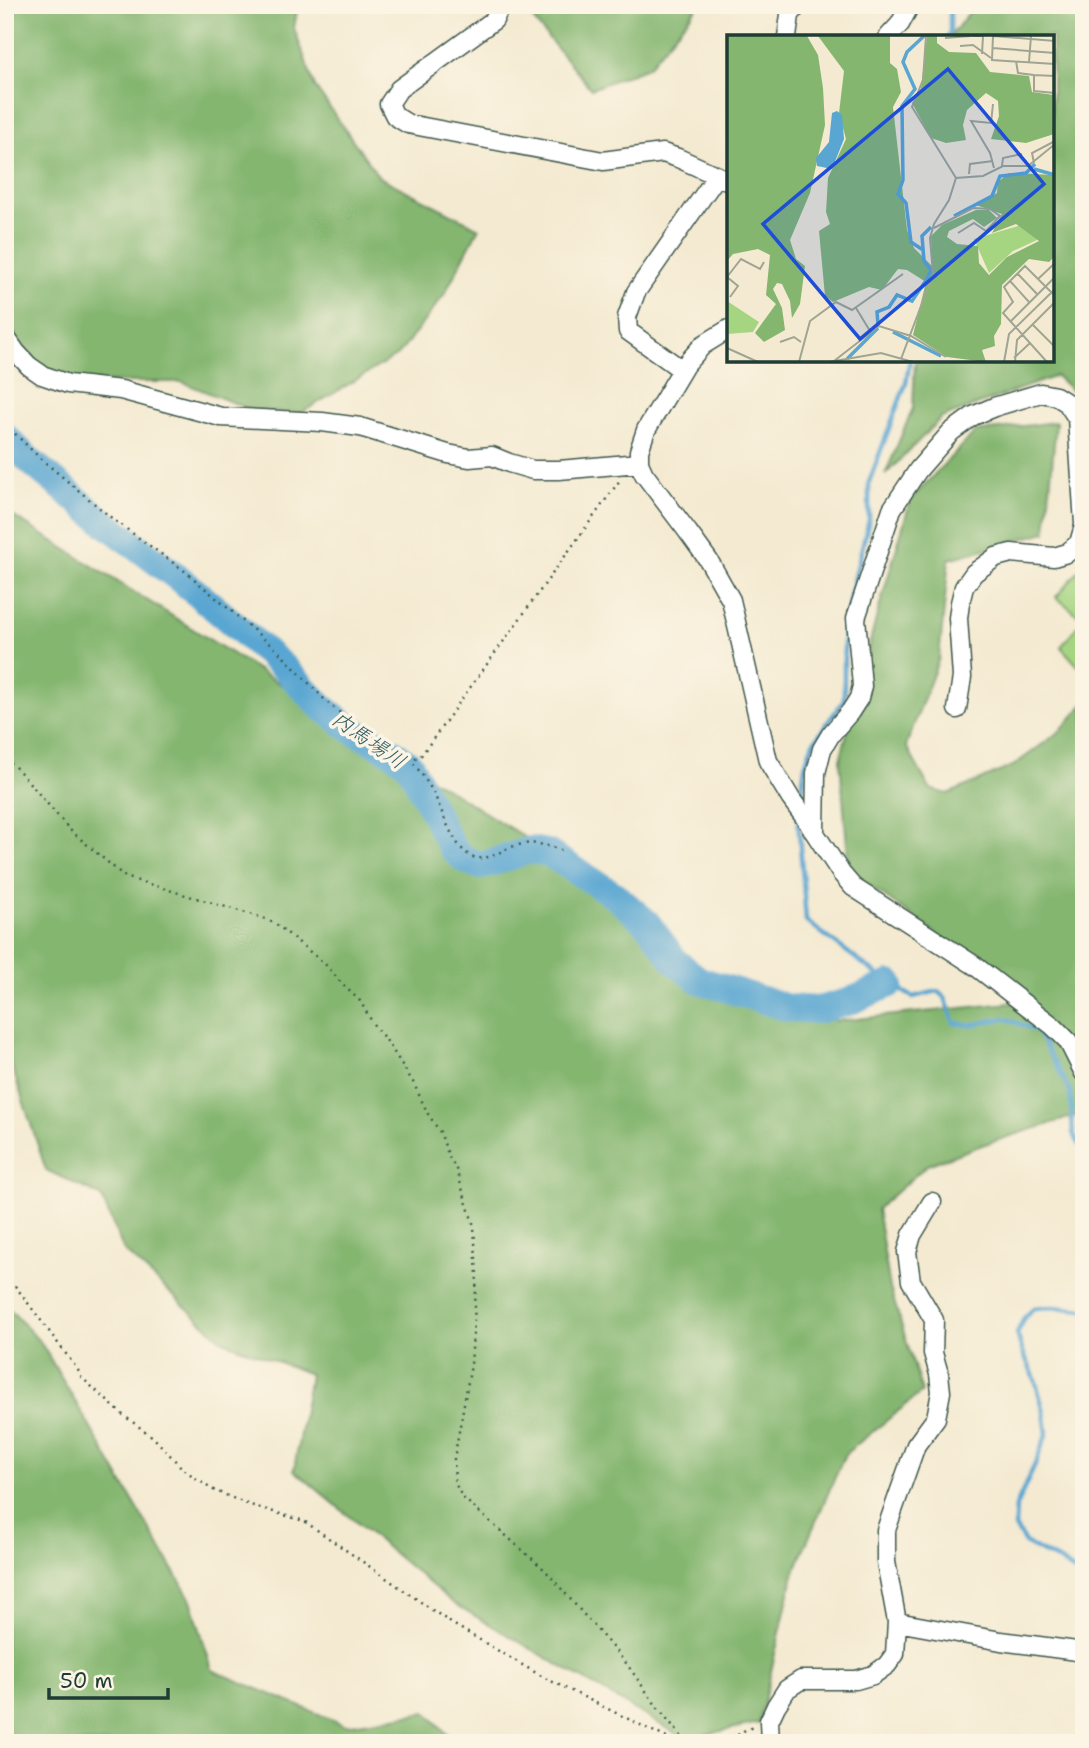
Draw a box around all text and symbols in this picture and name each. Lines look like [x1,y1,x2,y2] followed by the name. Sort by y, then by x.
[727,35,1054,362] inset map
[327,704,411,776] water label: 内馬場川
[49,1657,168,1701] scale bar
[60,1667,113,1695] text: 50 m

